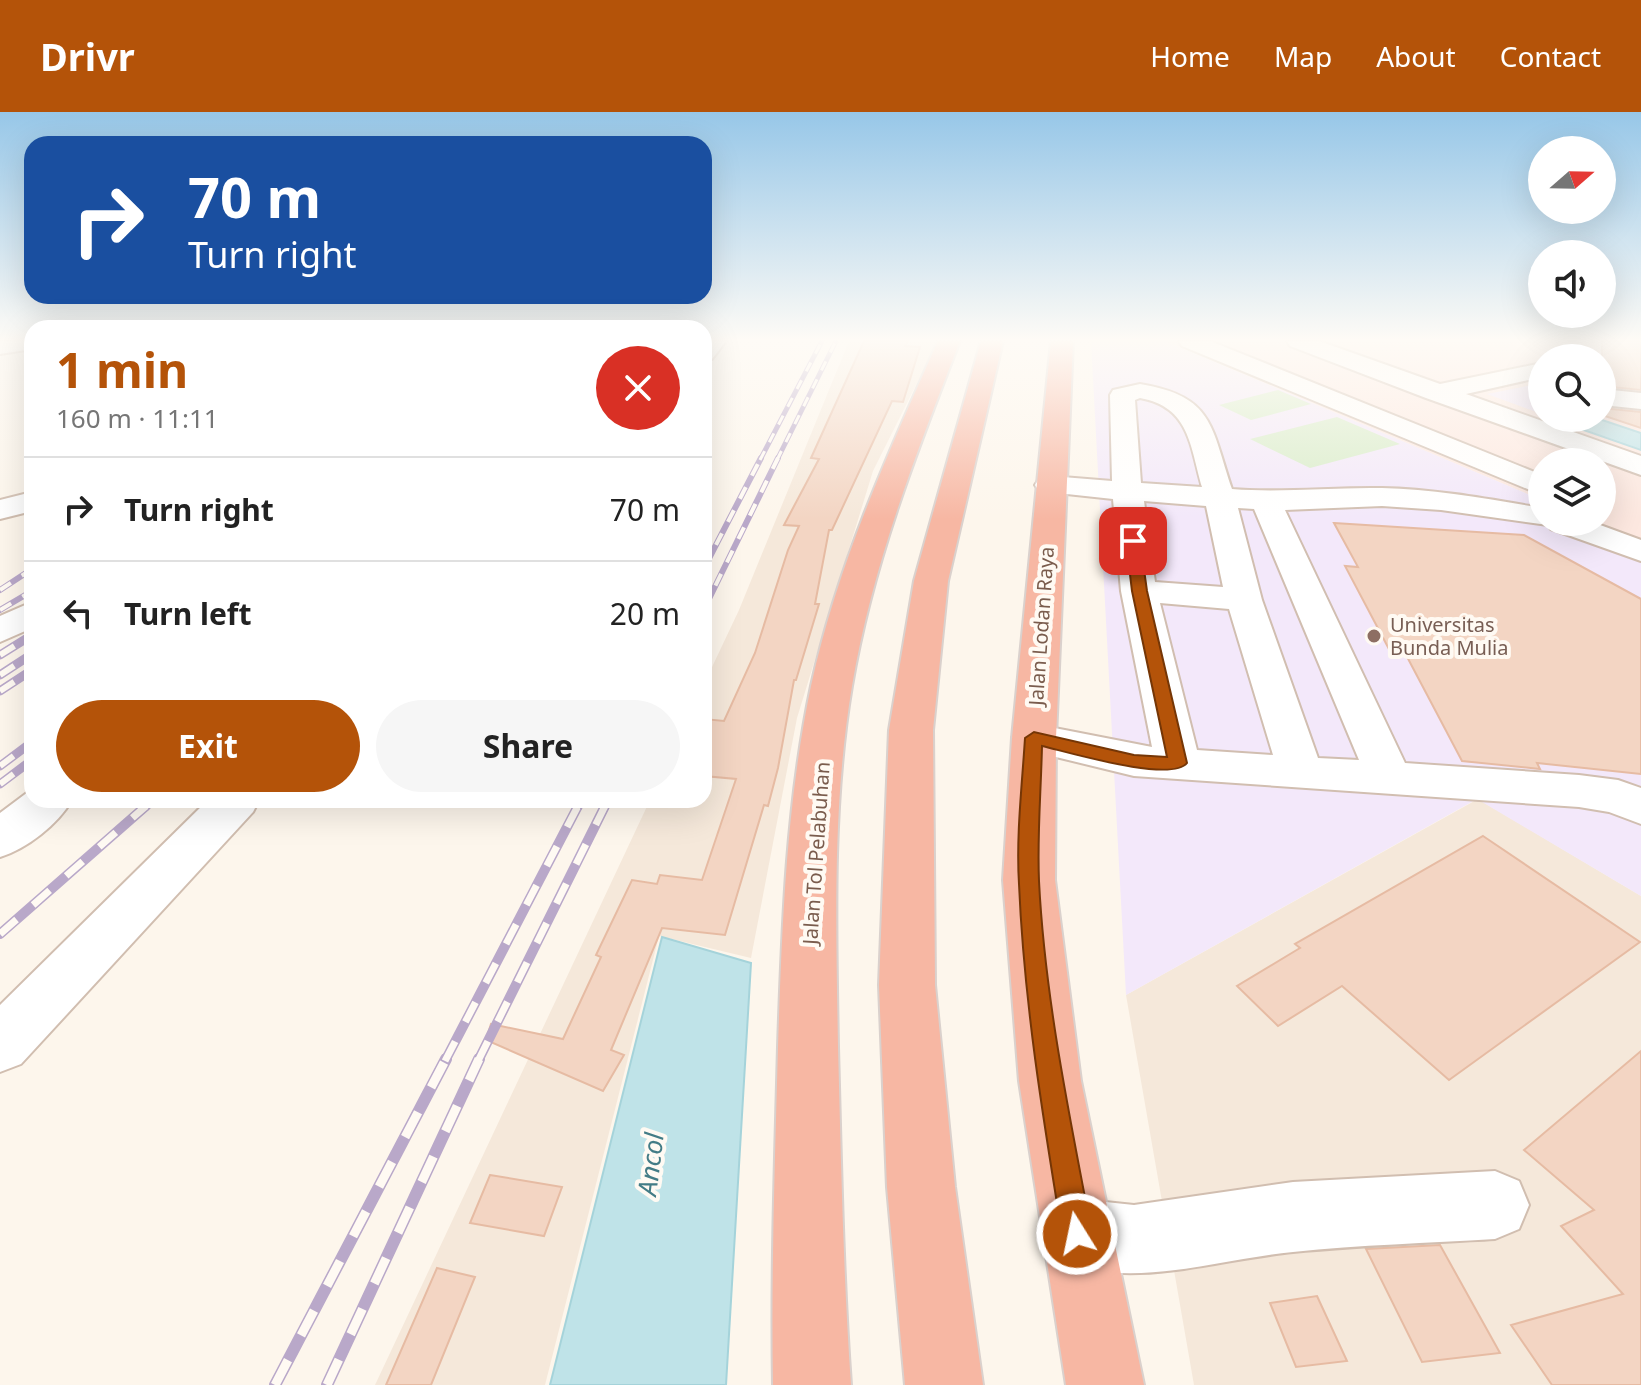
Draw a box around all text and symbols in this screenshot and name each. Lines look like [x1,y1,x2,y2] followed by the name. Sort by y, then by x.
[40,30,135,82] text: Drivr
[1150,37,1230,75] text: Home
[1274,37,1332,75] text: Map
[1376,37,1456,75] text: About
[1500,37,1601,75] text: Contact
[1528,136,1616,224] north arrow
[1528,136,1616,536] map controls
[188,158,321,234] text: 70 m
[56,168,160,272] icon: right
[188,230,356,279] text: Turn right
[1528,240,1616,328] button: sound
[56,337,188,402] text: 1 min
[1528,344,1616,432] button: search
[596,346,680,430] button: close
[56,400,219,436] text: 160 m · 11:11
[1528,448,1616,536] button: layers
[56,487,100,531] icon: right
[124,489,274,530] text: Turn right
[610,489,680,530] text: 70 m
[1099,507,1167,575] pin
[1111,519,1155,563] icon: arrive
[1022,546,1060,708] street label: Jalan Lodan Raya
[56,591,100,635] icon: left
[124,593,252,634] text: Turn left
[610,593,680,634] text: 20 m
[1390,611,1508,661] place label: Universitas Bunda Mulia
[1365,627,1383,645] marker: Universitas Bunda Mulia
[56,700,360,792] button: Exit
[376,700,680,792] button: Share
[796,761,836,947] street label: Jalan Tol Pelabuhan
[628,1129,672,1199] water label: Ancol
[1035,1192,1119,1276] position arrow

